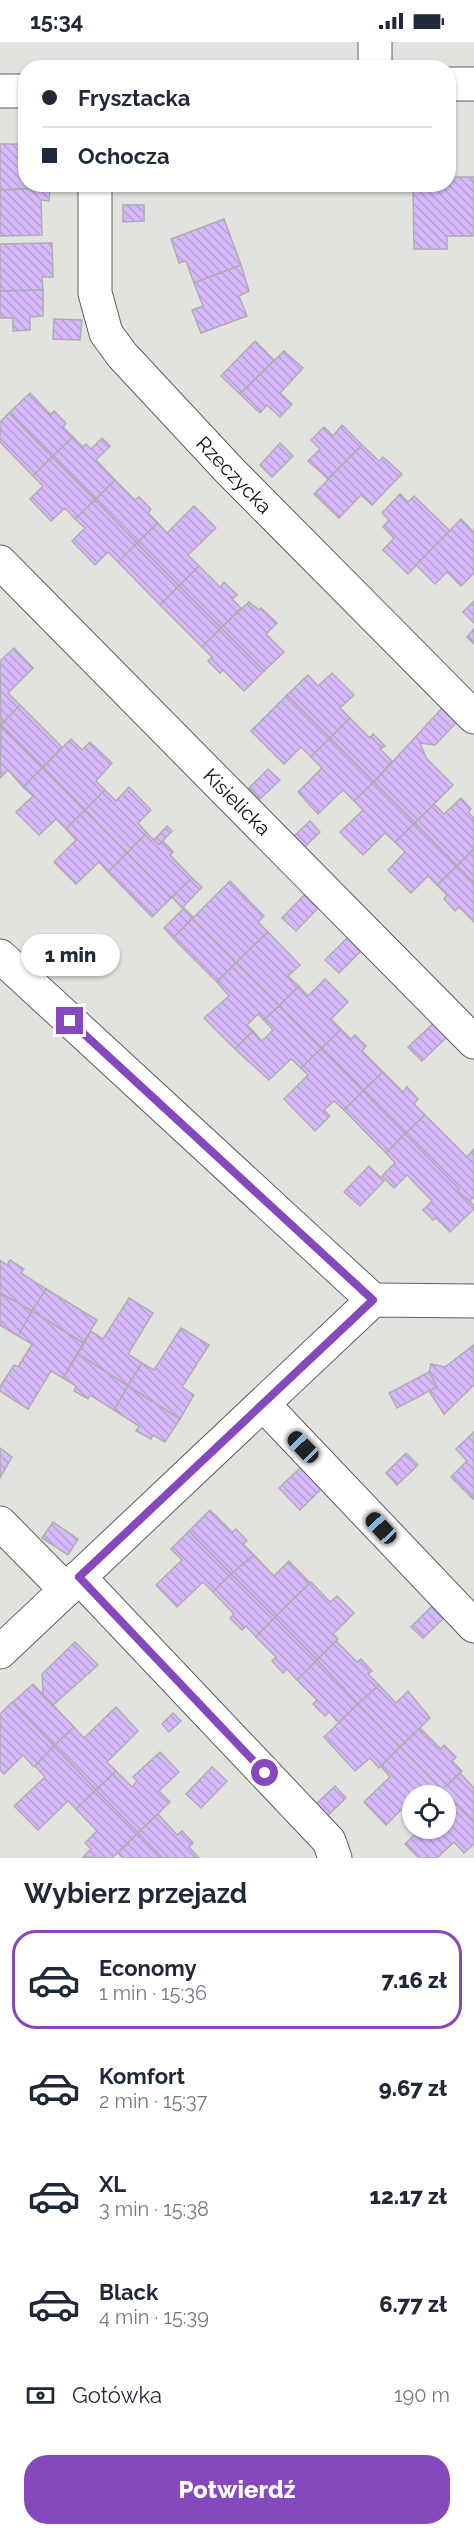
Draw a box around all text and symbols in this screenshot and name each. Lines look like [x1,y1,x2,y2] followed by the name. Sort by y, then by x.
[30,8,83,34] text: 15:34
[78,85,190,111] text: Frysztacka
[78,143,170,169] text: Ochocza
[191,431,277,519] street label: Rzeczycka
[198,763,276,841] street label: Kisielicka
[20,934,119,976] callout: 1 min
[45,943,96,967] text: 1 min
[56,1007,83,1034] route end
[284,1428,322,1466] car
[362,1509,400,1547] car
[251,1759,278,1786] route start
[402,1785,456,1839] map controls
[402,1785,456,1839] button: locate
[24,1878,247,1909] text: Wybierz przejazd
[27,1953,81,2007] icon: car
[99,1955,197,1981] text: Economy
[381,1967,447,1993] text: 7.16 zł
[99,1981,207,2005] text: 1 min · 15:36
[27,2061,81,2115] icon: car
[99,2063,185,2089] text: Komfort
[379,2075,447,2101] text: 9.67 zł
[99,2089,207,2113] text: 2 min · 15:37
[27,2169,81,2223] icon: car
[99,2171,126,2197] text: XL
[370,2183,447,2209] text: 12.17 zł
[99,2197,209,2221] text: 3 min · 15:38
[27,2277,81,2331] icon: car
[99,2279,158,2305] text: Black
[379,2291,447,2317] text: 6.77 zł
[99,2305,209,2329] text: 4 min · 15:39
[24,2379,57,2412] icon: cash
[72,2382,162,2408] text: Gotówka
[394,2383,450,2407] text: 190 m
[24,2455,450,2524] button: Potwierdź

